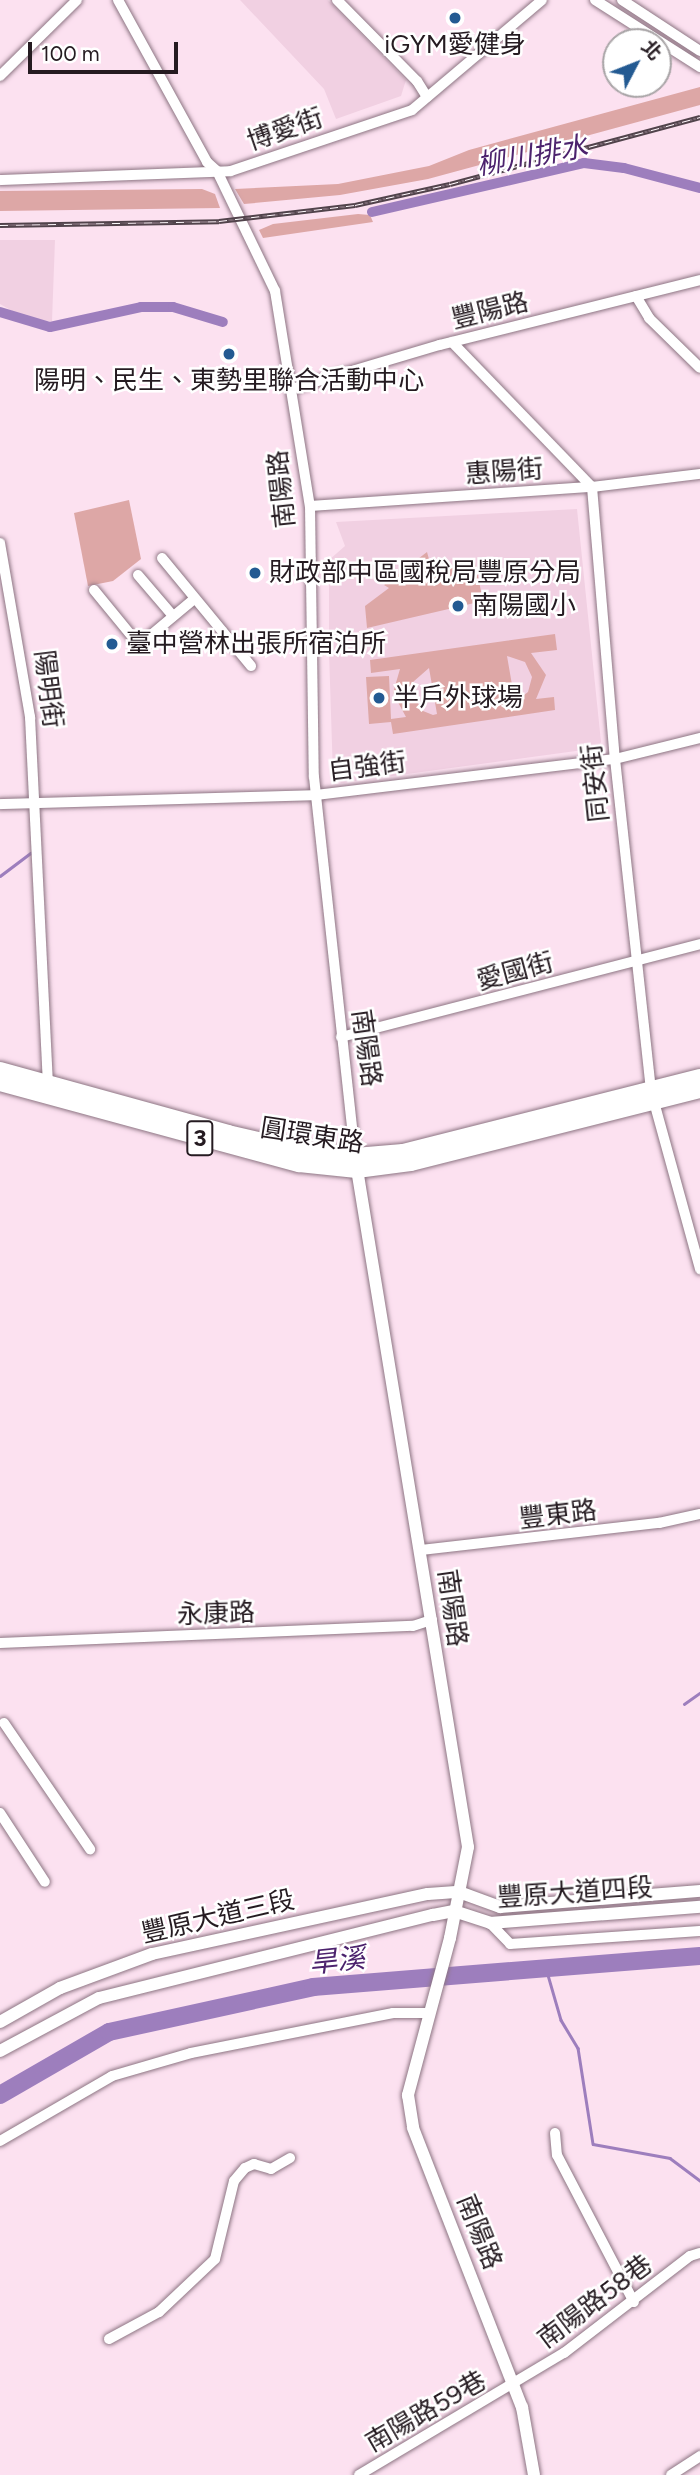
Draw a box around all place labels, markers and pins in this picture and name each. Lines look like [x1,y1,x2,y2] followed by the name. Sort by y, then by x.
[447,10,463,26] marker: iGYM愛健身
[384,29,526,61] place label: iGYM愛健身
[221,346,237,362] marker: 陽明、民生、東勢里聯合活動中心
[34,365,424,397] place label: 陽明、民生、東勢里聯合活動中心
[269,557,581,589] place label: 財政部中區國稅局豐原分局
[247,565,263,581] marker: 財政部中區國稅局豐原分局
[472,590,576,622] place label: 南陽國小
[450,598,466,614] marker: 南陽國小
[126,628,386,660] place label: 臺中營林出張所宿泊所
[104,636,120,652] marker: 臺中營林出張所宿泊所
[393,682,523,714] place label: 半戶外球場
[371,690,387,706] marker: 半戶外球場

